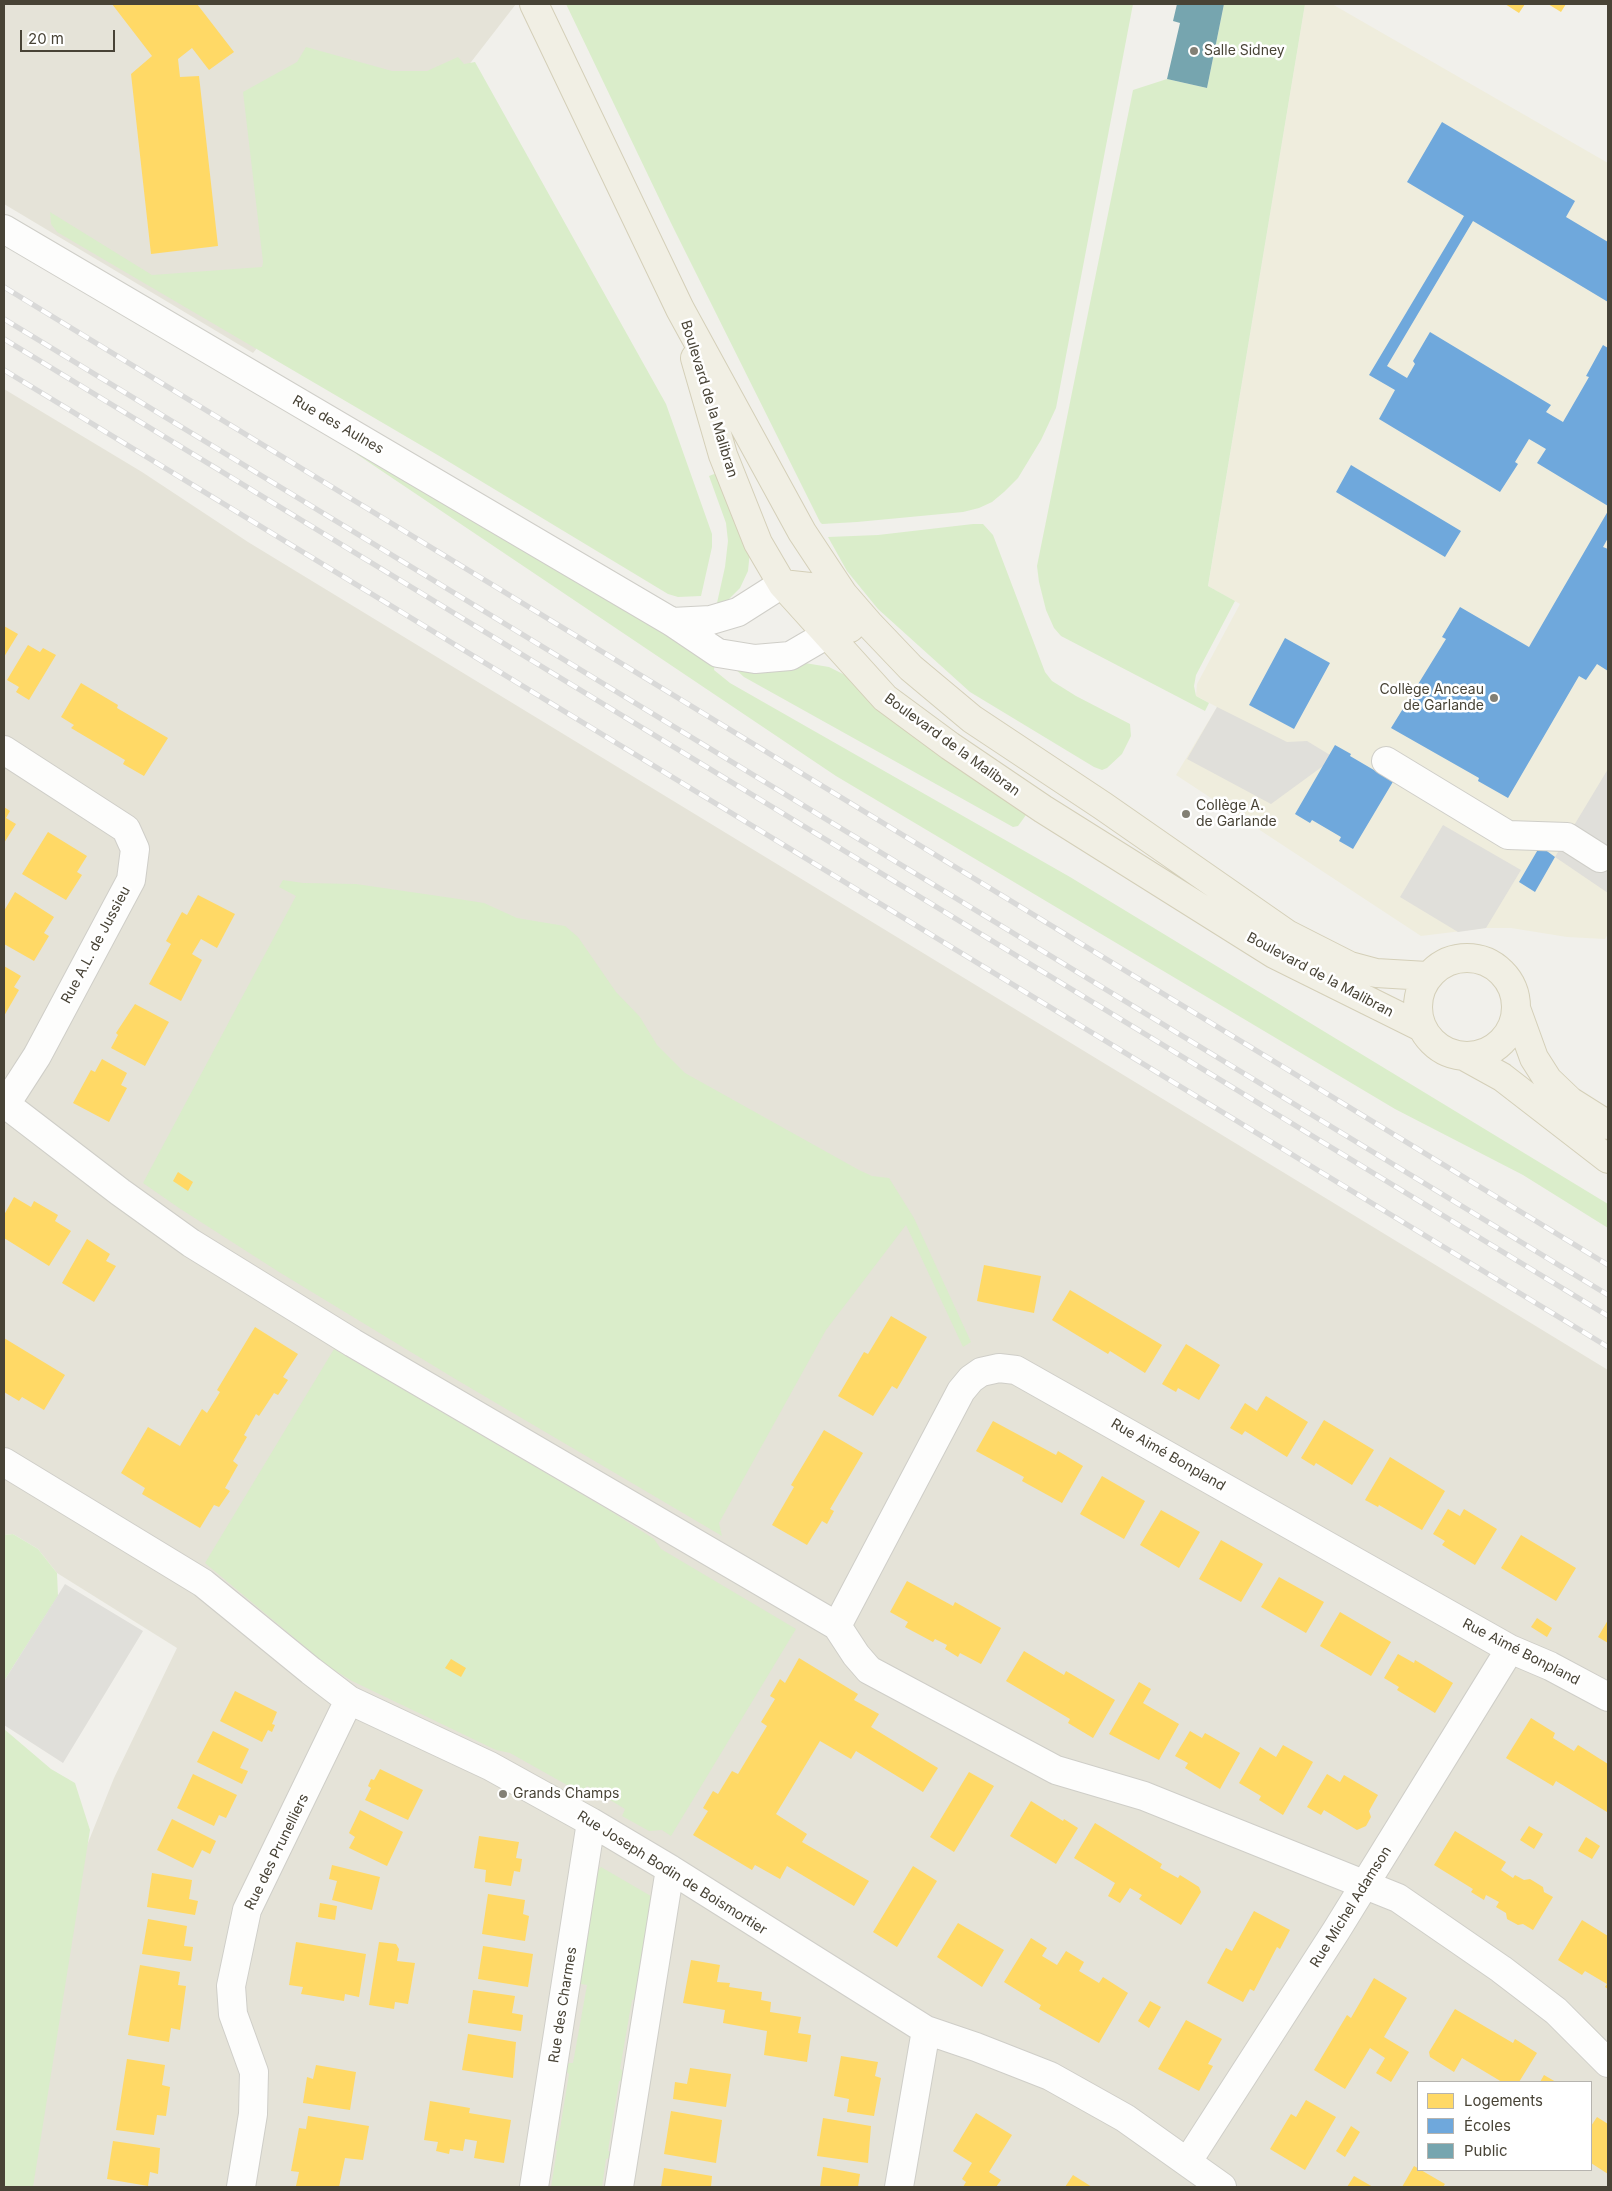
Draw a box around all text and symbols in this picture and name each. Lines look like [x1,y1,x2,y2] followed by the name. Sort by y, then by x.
[22,20,118,52] scale bar
[28,29,64,48] text: 20 m
[1204,43,1285,59] place label: Salle Sidney
[1188,45,1200,57] marker: Salle Sidney
[677,318,741,480] street label: Boulevard de la Malibran
[289,392,387,458] street label: Rue des Aulnes
[1379,682,1484,714] place label: Collège Anceau de Garlande
[881,690,1023,800] street label: Boulevard de la Malibran
[1488,692,1500,704] marker: Collège Anceau de Garlande
[1196,798,1277,830] place label: Collège A. de Garlande
[1180,808,1192,820] marker: Collège A. de Garlande
[58,883,134,1007] street label: Rue A.L. de Jussieu
[1244,929,1396,1021] street label: Boulevard de la Malibran
[1108,1415,1228,1495] street label: Rue Aimé Bonpland
[1460,1615,1582,1689] street label: Rue Aimé Bonpland
[513,1786,619,1802] place label: Grands Champs
[497,1788,509,1800] marker: Grands Champs
[242,1791,312,1913] street label: Rue des Prunelliers
[574,1807,770,1939] street label: Rue Joseph Bodin de Boismortier
[1307,1843,1395,1971] street label: Rue Michel Adamson
[546,1946,580,2064] street label: Rue des Charmes
[1417,2081,1592,2171] legend
[1464,2091,1543,2110] text: Logements
[1464,2116,1511,2135] text: Écoles
[1464,2141,1507,2160] text: Public

